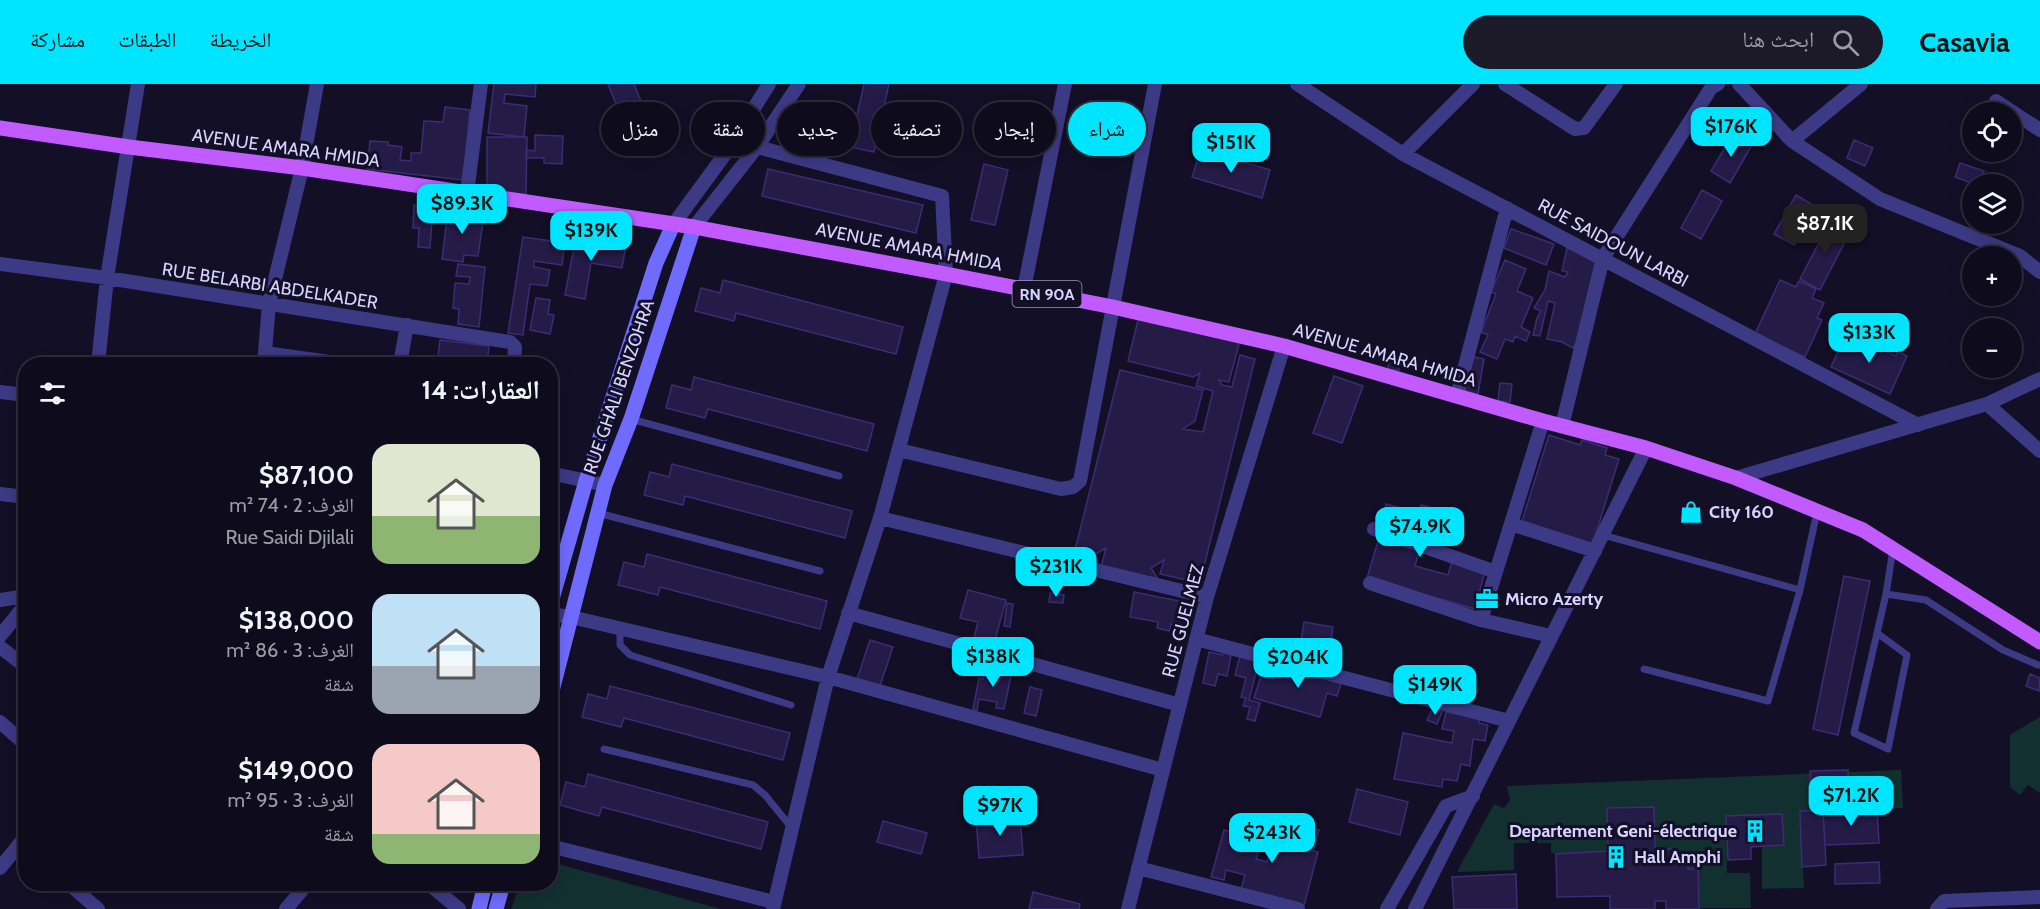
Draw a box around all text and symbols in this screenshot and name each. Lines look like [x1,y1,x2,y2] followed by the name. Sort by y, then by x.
[1463,15,1883,69] search box
[1919,25,2010,59] text: Casavia
[1742,26,1814,53] text: ابحث هنا
[1829,26,1862,59] icon: search
[30,27,85,52] text: مشاركة
[118,27,177,52] text: الطبقات
[210,27,271,52] text: الخريطة
[601,102,679,156] chip: منزل
[691,102,765,156] chip: شقة
[777,102,859,156] chip: جديد
[871,102,962,156] chip: تصفية
[974,102,1056,156] chip: إيجار
[1068,102,1146,156] chip: شراء
[1962,102,2022,378] map controls
[1962,102,2022,162] button: locate
[1689,107,1773,158] pin: $176K
[1705,114,1757,138] text: $176K
[1189,123,1273,174] pin: $151K
[191,124,381,172] street label: AVENUE AMARA HMIDA
[1206,130,1256,154] text: $151K
[1962,174,2022,234] button: layers
[413,184,511,235] pin: $89.3K
[431,191,493,215] text: $89.3K
[1534,194,1692,292] street label: RUE SAIDOUN LARBI
[1776,204,1874,255] pin: $87.1K
[549,211,633,262] pin: $139K
[1796,211,1854,235] text: $87.1K
[564,218,618,242] text: $139K
[814,218,1004,276] street label: AVENUE AMARA HMIDA
[1962,246,2022,306] button: +
[161,258,380,314] street label: RUE BELARBI ABDELKADER
[1012,281,1082,307] road number: RN 90A
[579,297,659,477] street label: RUE GHALI BENZOHRA
[1827,313,1911,364] pin: $133K
[1291,318,1479,392] street label: AVENUE AMARA HMIDA
[1962,318,2022,378] button: −
[1842,320,1896,344] text: $133K
[422,374,540,406] text: العقارات: 14
[36,377,69,410] icon: filters
[259,459,354,491] text: $87,100
[420,468,492,540] icon: home
[229,493,354,517] text: الغرف: 2 · 74 m²
[1678,499,1704,525] shop icon: City 160
[1709,501,1774,523] place label: City 160
[1371,507,1469,558] pin: $74.9K
[1389,514,1451,538] text: $74.9K
[225,525,354,549] text: Rue Saidi Djilali
[1014,547,1098,598] pin: $231K
[1030,554,1082,578] text: $231K
[1157,562,1209,680] street label: RUE GUELMEZ
[1474,586,1500,612] office icon: Micro Azerty
[1505,588,1603,610] place label: Micro Azerty
[239,604,354,636] text: $138,000
[420,618,492,690] icon: home
[951,637,1035,688] pin: $138K
[226,638,354,662] text: الغرف: 3 · 86 m²
[1256,638,1340,689] pin: $204K
[966,644,1020,668] text: $138K
[1267,645,1329,669] text: $204K
[1393,665,1477,716] pin: $149K
[324,672,354,696] text: شقة
[1407,672,1463,696] text: $149K
[238,754,354,786] text: $149,000
[420,768,492,840] icon: home
[1802,776,1900,827] pin: $71.2K
[1823,783,1879,807] text: $71.2K
[964,786,1036,837] pin: $97K
[228,788,354,812] text: الغرف: 3 · 95 m²
[977,793,1023,817] text: $97K
[1230,813,1314,864] pin: $243K
[1742,818,1768,844] building icon: Departement Geni-électrique
[1243,820,1301,844] text: $243K
[1509,820,1737,842] place label: Departement Geni-électrique
[324,822,354,846] text: شقة
[1603,844,1629,870] building icon: Hall Amphi
[1634,846,1721,868] place label: Hall Amphi

